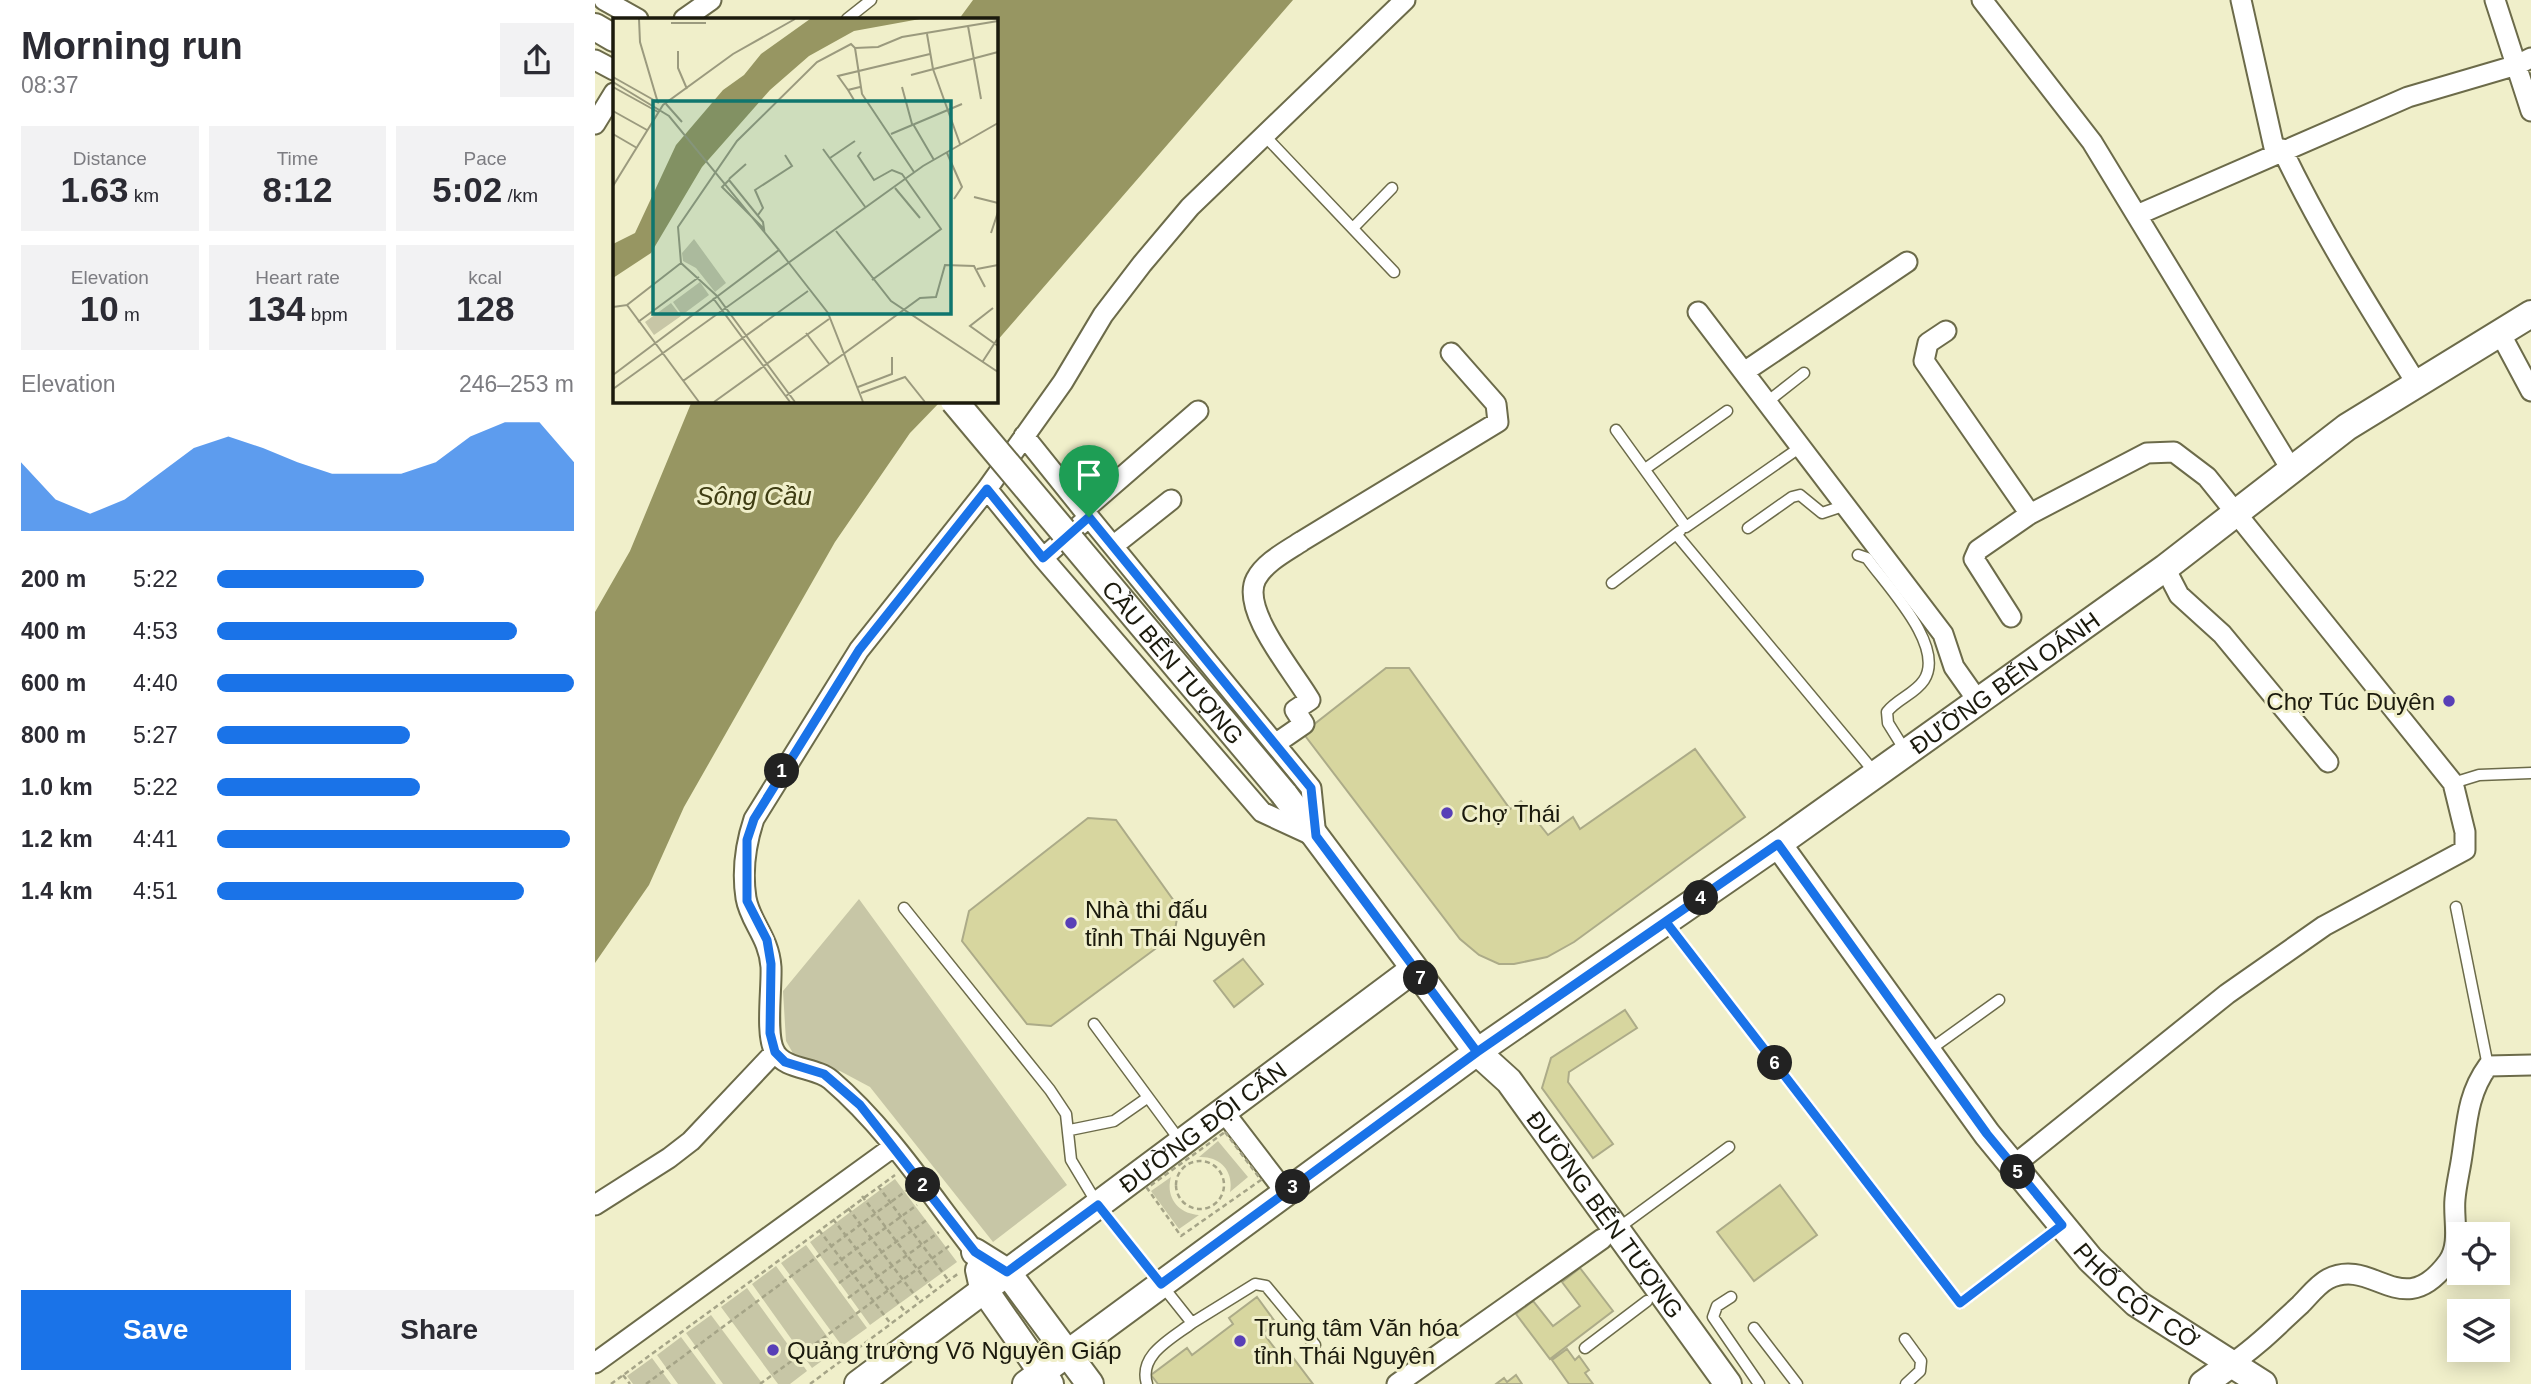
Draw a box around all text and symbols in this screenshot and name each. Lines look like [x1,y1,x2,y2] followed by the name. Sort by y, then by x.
[613,18,997,402] inset map
[500,23,574,97] button: share
[21,25,243,67] text: Morning run
[21,72,79,98] text: 08:37
[73,148,147,169] text: Distance
[277,148,318,169] text: Time
[464,148,507,169] text: Pace
[60,170,129,209] text: 1.63
[262,170,333,209] text: 8:12
[432,170,502,209] text: 5:02
[129,185,159,206] text: km
[502,185,538,206] text: /km
[71,267,149,288] text: Elevation
[255,267,340,288] text: Heart rate
[468,267,502,288] text: kcal
[80,289,119,328] text: 10
[247,289,306,328] text: 134
[456,289,514,328] text: 128
[119,304,140,325] text: m
[306,304,348,325] text: bpm
[21,371,116,397] text: Elevation
[459,371,574,397] text: 246–253 m
[1059,445,1119,517] pin
[1070,456,1108,494] icon: arrive
[696,481,812,511] water label: Sông Cầu
[21,566,86,592] text: 200 m
[133,566,178,592] text: 5:22
[1097,575,1249,749] street label: CẦU BẾN TƯỢNG
[1904,606,2104,759] street label: ĐƯỜNG BẾN OÁNH
[21,618,86,644] text: 400 m
[133,618,178,644] text: 4:53
[21,670,86,696] text: 600 m
[133,670,178,696] text: 4:40
[2266,688,2435,715] place label: Chợ Túc Duyên
[2441,693,2457,709] marker: Chợ Túc Duyên
[21,722,86,748] text: 800 m
[133,722,178,748] text: 5:27
[765,754,799,788] pin: 1
[776,760,787,781] text: 1
[21,774,93,800] text: 1.0 km
[133,774,178,800] text: 5:22
[1461,800,1560,827] place label: Chợ Thái
[1439,805,1455,821] marker: Chợ Thái
[21,826,93,852] text: 1.2 km
[133,826,178,852] text: 4:41
[21,878,93,904] text: 1.4 km
[133,878,178,904] text: 4:51
[1683,880,1719,916] pin: 4
[1695,887,1706,908] text: 4
[1085,896,1266,951] place label: Nhà thi đấu tỉnh Thái Nguyên
[1063,915,1079,931] marker: Nhà thi đấu tỉnh Thái Nguyên
[1403,960,1439,996] pin: 7
[1415,967,1426,988] text: 7
[1757,1046,1793,1080] pin: 6
[1769,1052,1780,1073] text: 6
[1114,1056,1291,1198] street label: ĐƯỜNG ĐỘI CẤN
[1522,1106,1689,1323] street label: ĐƯỜNG BẾN TƯỢNG
[2001,1154,2035,1190] pin: 5
[2012,1161,2023,1182] text: 5
[905,1168,941,1202] pin: 2
[1275,1170,1311,1204] pin: 3
[917,1174,928,1195] text: 2
[1287,1176,1298,1197] text: 3
[2447,1222,2510,1362] map controls
[2447,1222,2510,1285] button: locate
[2069,1237,2205,1354] street label: PHỐ CỘT CỜ
[21,1290,291,1370] button: Save
[305,1290,574,1370] button: Share
[2447,1299,2510,1362] button: layers
[1254,1314,1459,1369] place label: Trung tâm Văn hóa tỉnh Thái Nguyên
[1232,1333,1248,1349] marker: Trung tâm Văn hóa tỉnh Thái Nguyên
[787,1337,1122,1364] place label: Quảng trường Võ Nguyên Giáp
[765,1342,781,1358] marker: Quảng trường Võ Nguyên Giáp

